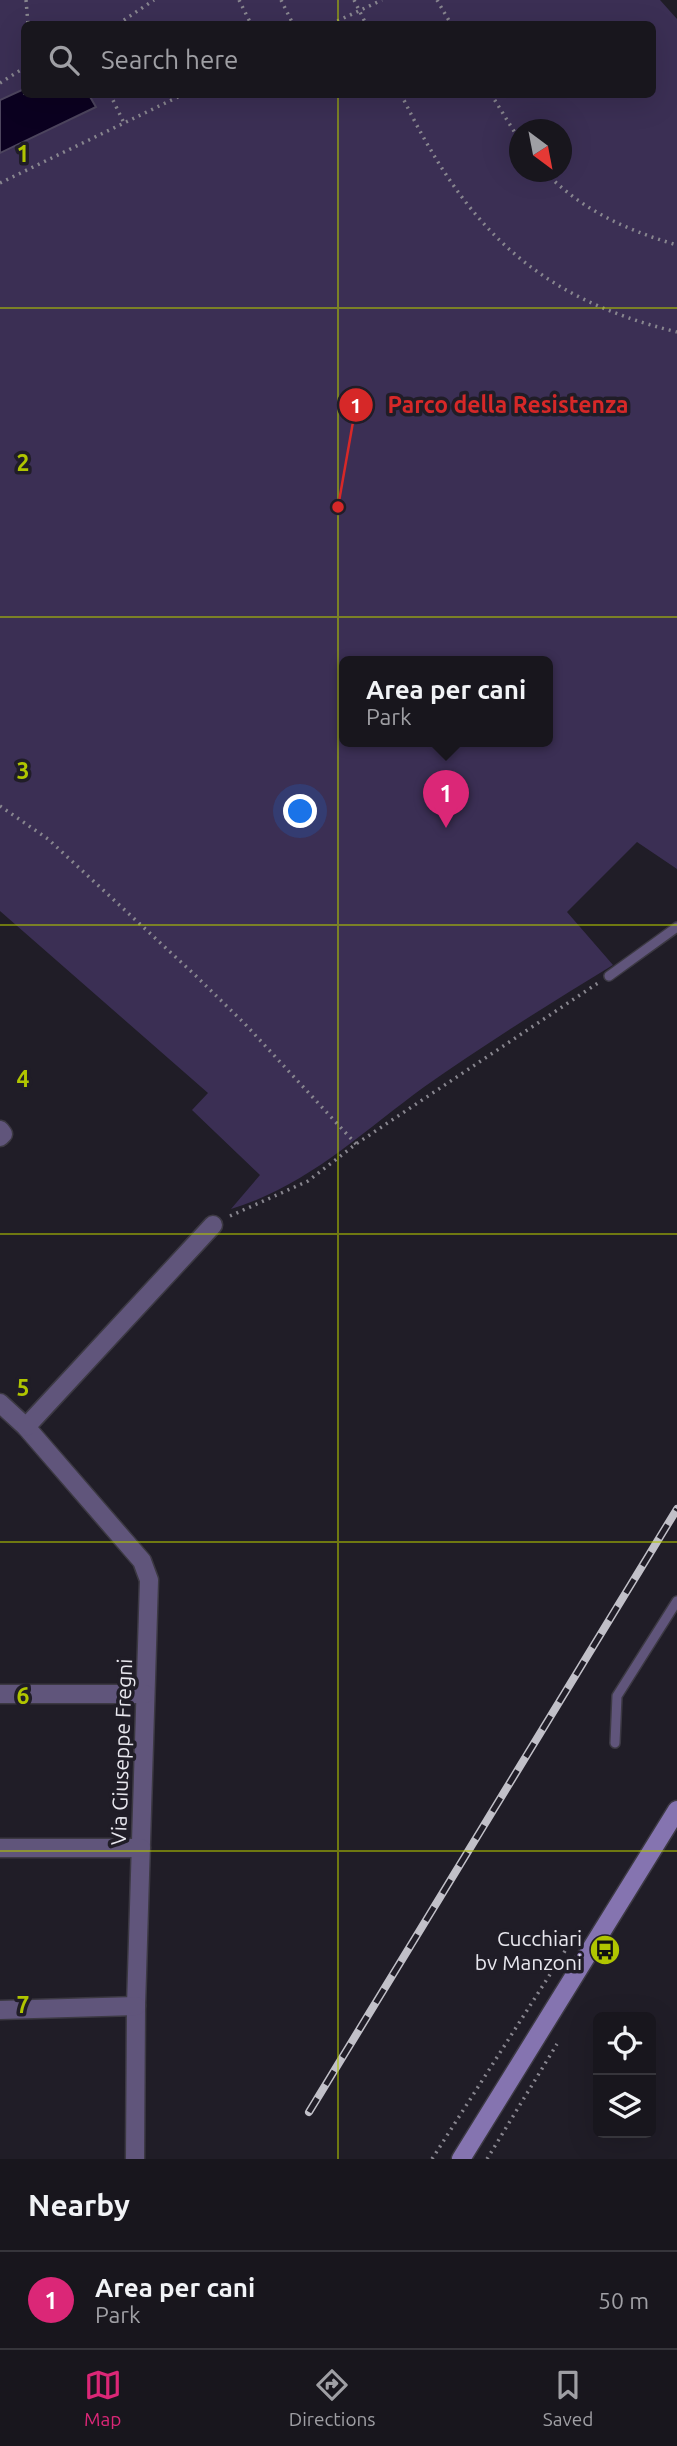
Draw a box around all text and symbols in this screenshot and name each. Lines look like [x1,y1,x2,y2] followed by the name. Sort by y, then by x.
[21,21,656,98] search box
[45,41,83,79] icon: search
[101,45,238,74] text: Search here
[509,119,572,182] north arrow
[17,141,29,166] text: 1
[338,383,642,427] callout: Parco della Resistenza
[388,392,628,417] text: Parco della Resistenza
[350,393,362,417] text: 1
[17,450,29,475] text: 2
[339,656,553,747] popup
[366,675,526,704] text: Area per cani
[366,704,412,729] text: Park
[17,758,29,783] text: 3
[423,770,469,828] pin: 1
[283,794,317,828] your location
[17,1066,30,1091] text: 4
[17,1375,29,1400] text: 5
[106,1658,136,1846] street label: Via Giuseppe Fregni
[17,1683,30,1708] text: 6
[475,1926,582,1974] place label: Cucchiari bv Manzoni
[588,1933,622,1967] bus stop icon: Cucchiari bv Manzoni
[17,1992,29,2017] text: 7
[593,2012,656,2138] map controls
[593,2012,656,2075] button: locate
[593,2075,656,2138] button: layers
[28,2188,130,2222] text: Nearby
[95,2273,255,2302] text: Area per cani
[45,2288,57,2313] text: 1
[598,2288,649,2313] text: 50 m
[95,2302,141,2327] text: Park
[84,2366,122,2430] tab: Map
[289,2366,376,2430] tab: Directions
[543,2366,593,2430] tab: Saved

